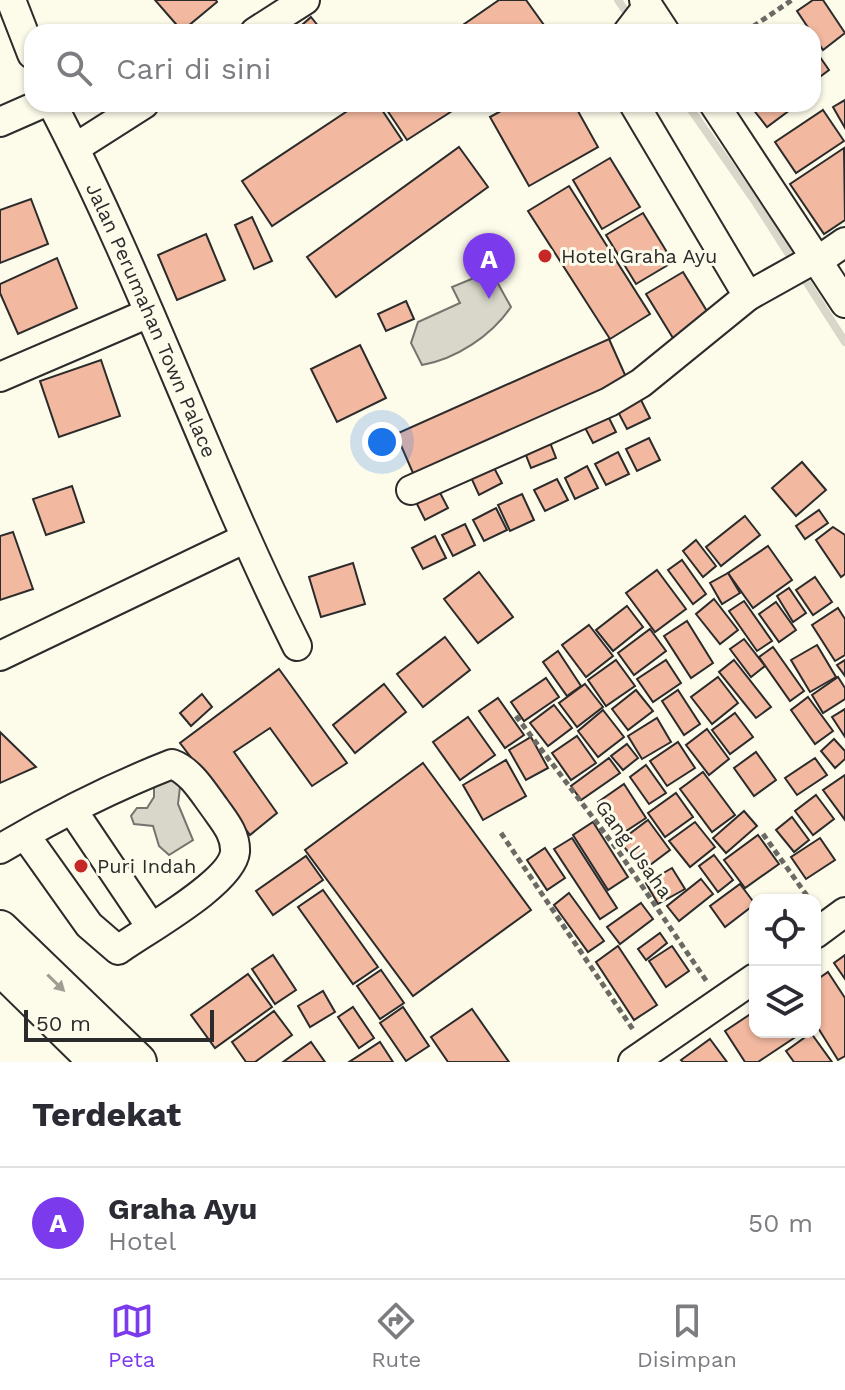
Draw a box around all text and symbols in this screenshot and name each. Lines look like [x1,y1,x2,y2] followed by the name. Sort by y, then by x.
[24,24,821,112] search box
[52,46,96,90] icon: search
[116,51,271,86] text: Cari di sini
[81,179,222,461] street label: Jalan Perumahan Town Palace
[463,233,515,299] pin: A
[561,244,717,268] place label: Hotel Graha Ayu
[536,247,554,265] marker: Hotel Graha Ayu
[362,422,402,462] your location
[590,795,678,903] street label: Gang Usaha
[97,854,196,878] place label: Puri Indah
[72,857,90,875] marker: Puri Indah
[749,894,821,1038] map controls
[749,894,821,966] button: locate
[749,966,821,1038] button: layers
[46,973,65,992] one-way arrow
[24,1006,214,1042] scale bar
[36,1011,91,1036] text: 50 m
[32,1094,181,1134] text: Terdekat
[108,1191,257,1226] text: Graha Ayu
[49,1208,67,1238] text: A
[748,1208,813,1238] text: 50 m
[108,1226,176,1256] text: Hotel
[108,1299,155,1372] tab: Peta
[371,1299,421,1372] tab: Rute
[637,1299,737,1372] tab: Disimpan

